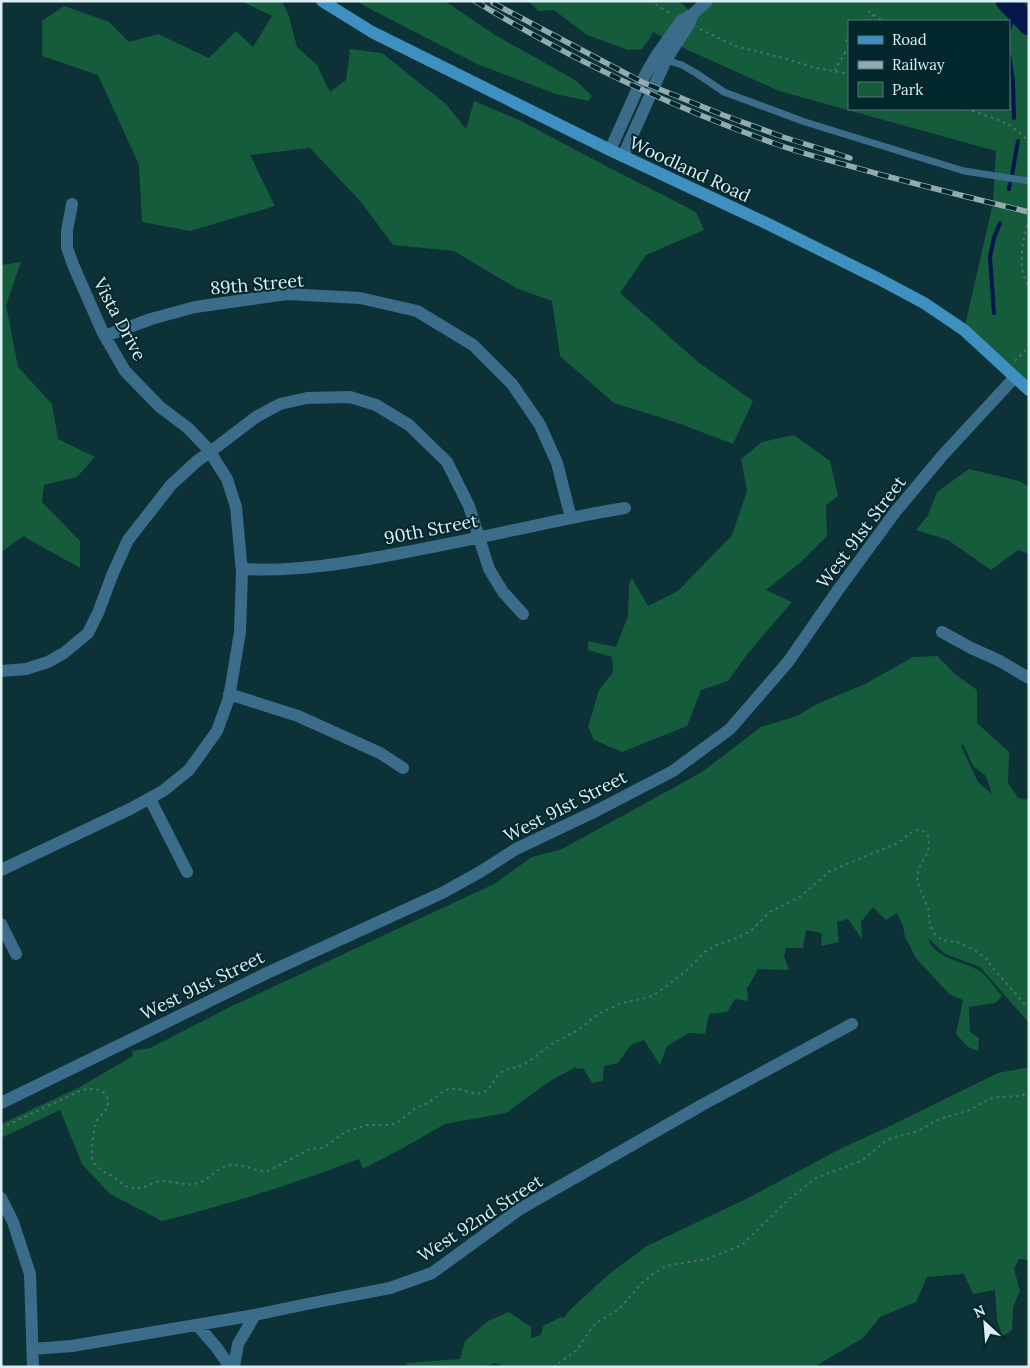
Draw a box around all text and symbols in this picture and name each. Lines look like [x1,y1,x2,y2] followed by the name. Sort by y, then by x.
[848,20,1010,110] legend
[892,30,927,49] text: Road
[892,55,945,74] text: Railway
[892,80,923,99] text: Park
[626,131,755,207] street label: Woodland Road
[209,268,305,300] street label: 89th Street
[88,273,152,365] street label: Vista Drive
[811,471,911,593] street label: West 91st Street
[382,509,480,549] street label: 90th Street
[500,765,630,847] street label: West 91st Street
[136,945,268,1025] street label: West 91st Street
[413,1169,547,1267] street label: West 92nd Street
[960,1298,1010,1348] north arrow
[970,1301,988,1322] text: N

